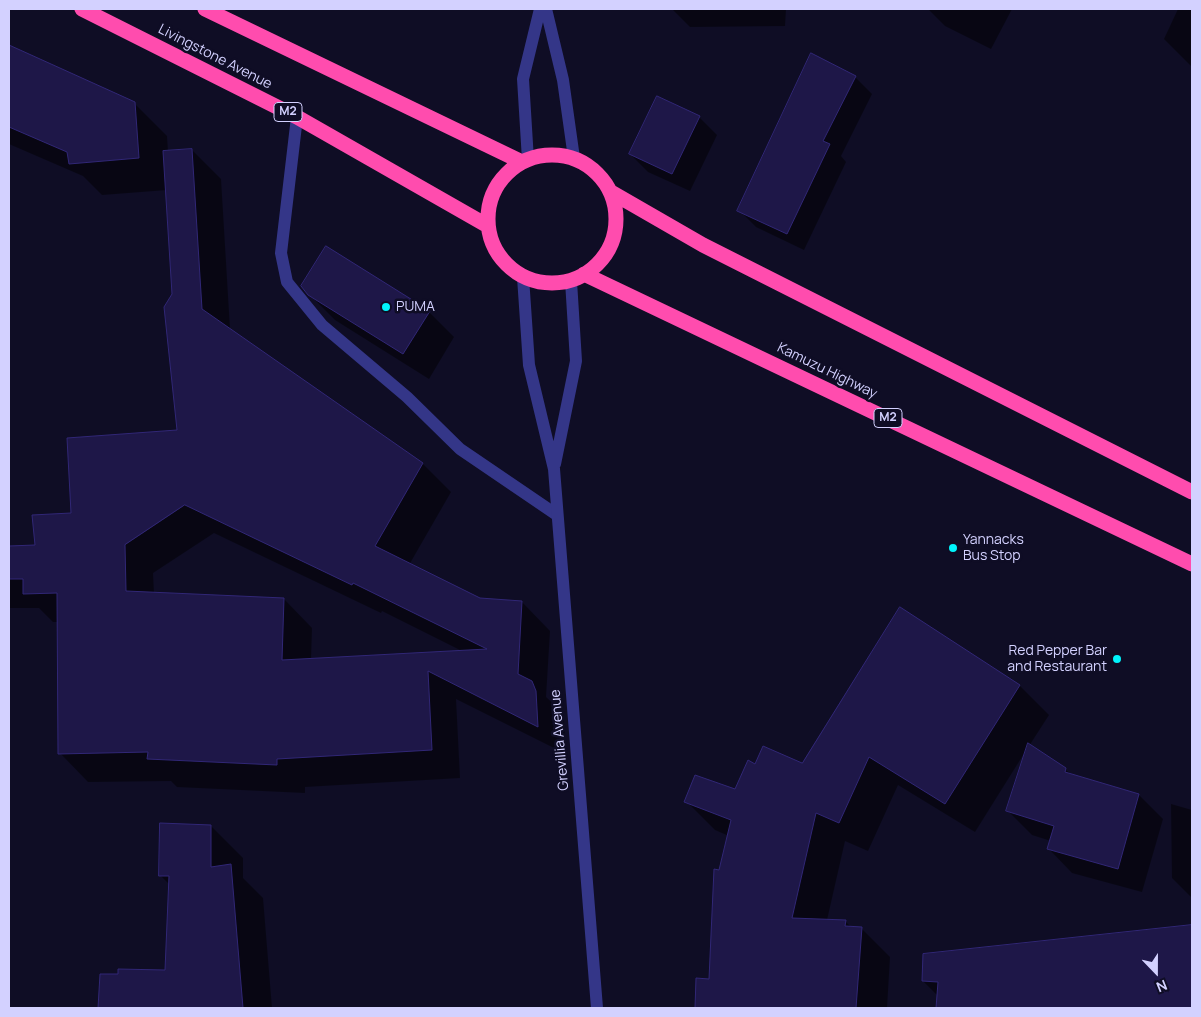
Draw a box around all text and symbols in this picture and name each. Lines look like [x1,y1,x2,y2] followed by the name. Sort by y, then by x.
[155,21,275,93] street label: Livingstone Avenue
[274,102,302,121] road number: M2
[396,299,435,315] place label: PUMA
[380,301,392,313] marker: PUMA
[774,339,880,403] street label: Kamuzu Highway
[874,408,902,428] road number: M2
[963,532,1024,564] place label: Yannacks Bus Stop
[947,542,959,554] marker: Yannacks Bus Stop
[1007,643,1107,676] place label: Red Pepper Bar and Restaurant
[1111,653,1123,665] marker: Red Pepper Bar and Restaurant
[547,689,573,791] street label: Grevillia Avenue
[1131,947,1181,997] north arrow
[1154,976,1170,997] text: N

